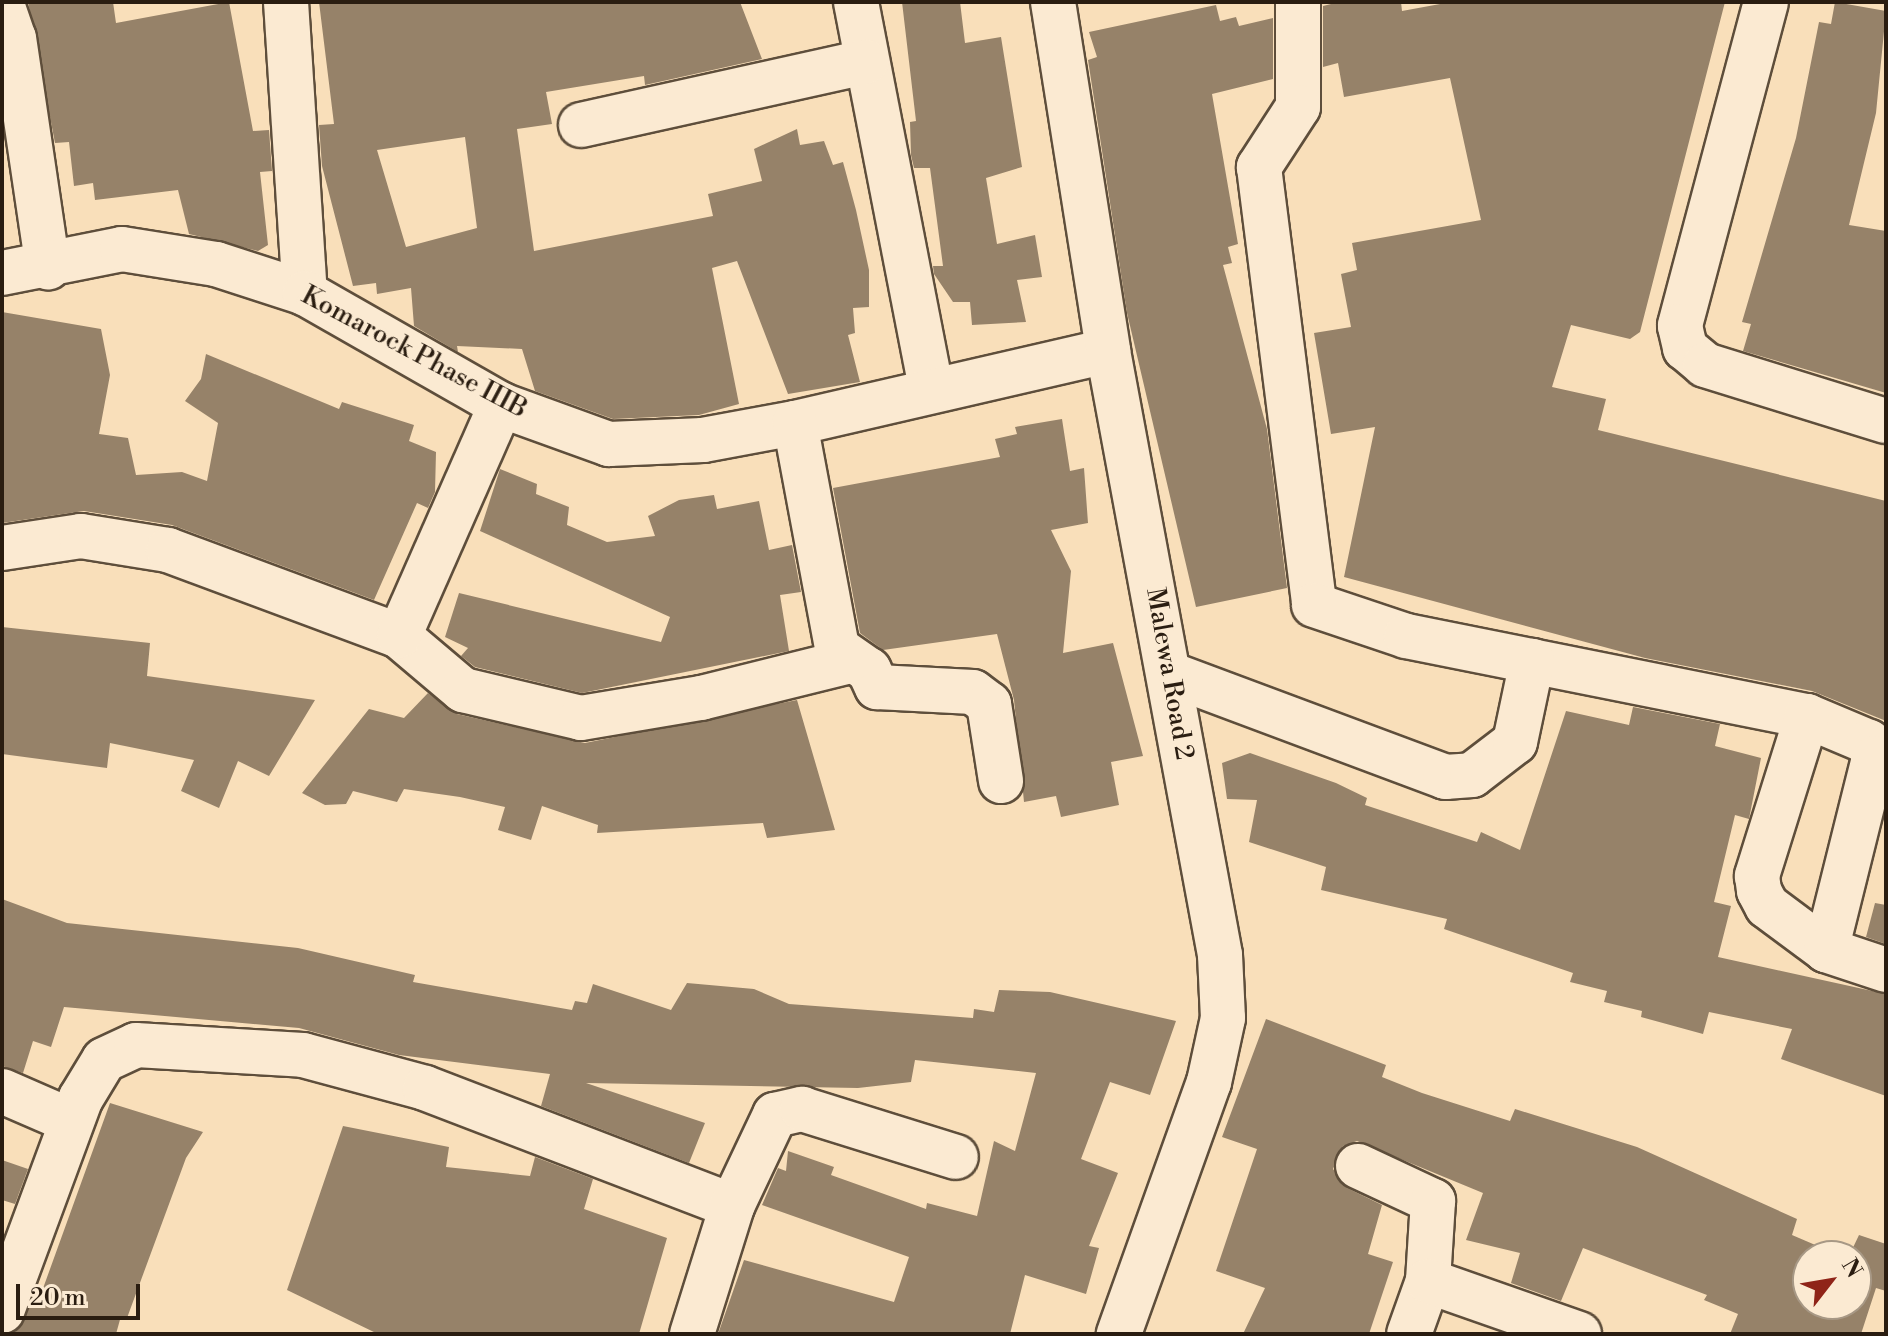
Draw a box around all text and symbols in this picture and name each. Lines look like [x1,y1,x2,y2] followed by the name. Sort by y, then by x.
[296,280,532,426] street label: Komarock Phase IIIB
[1139,586,1199,762] street label: Malewa Road 2
[1792,1240,1872,1320] north arrow
[1835,1254,1867,1283] text: N
[20,1268,144,1318] scale bar
[30,1283,86,1313] text: 20 m

